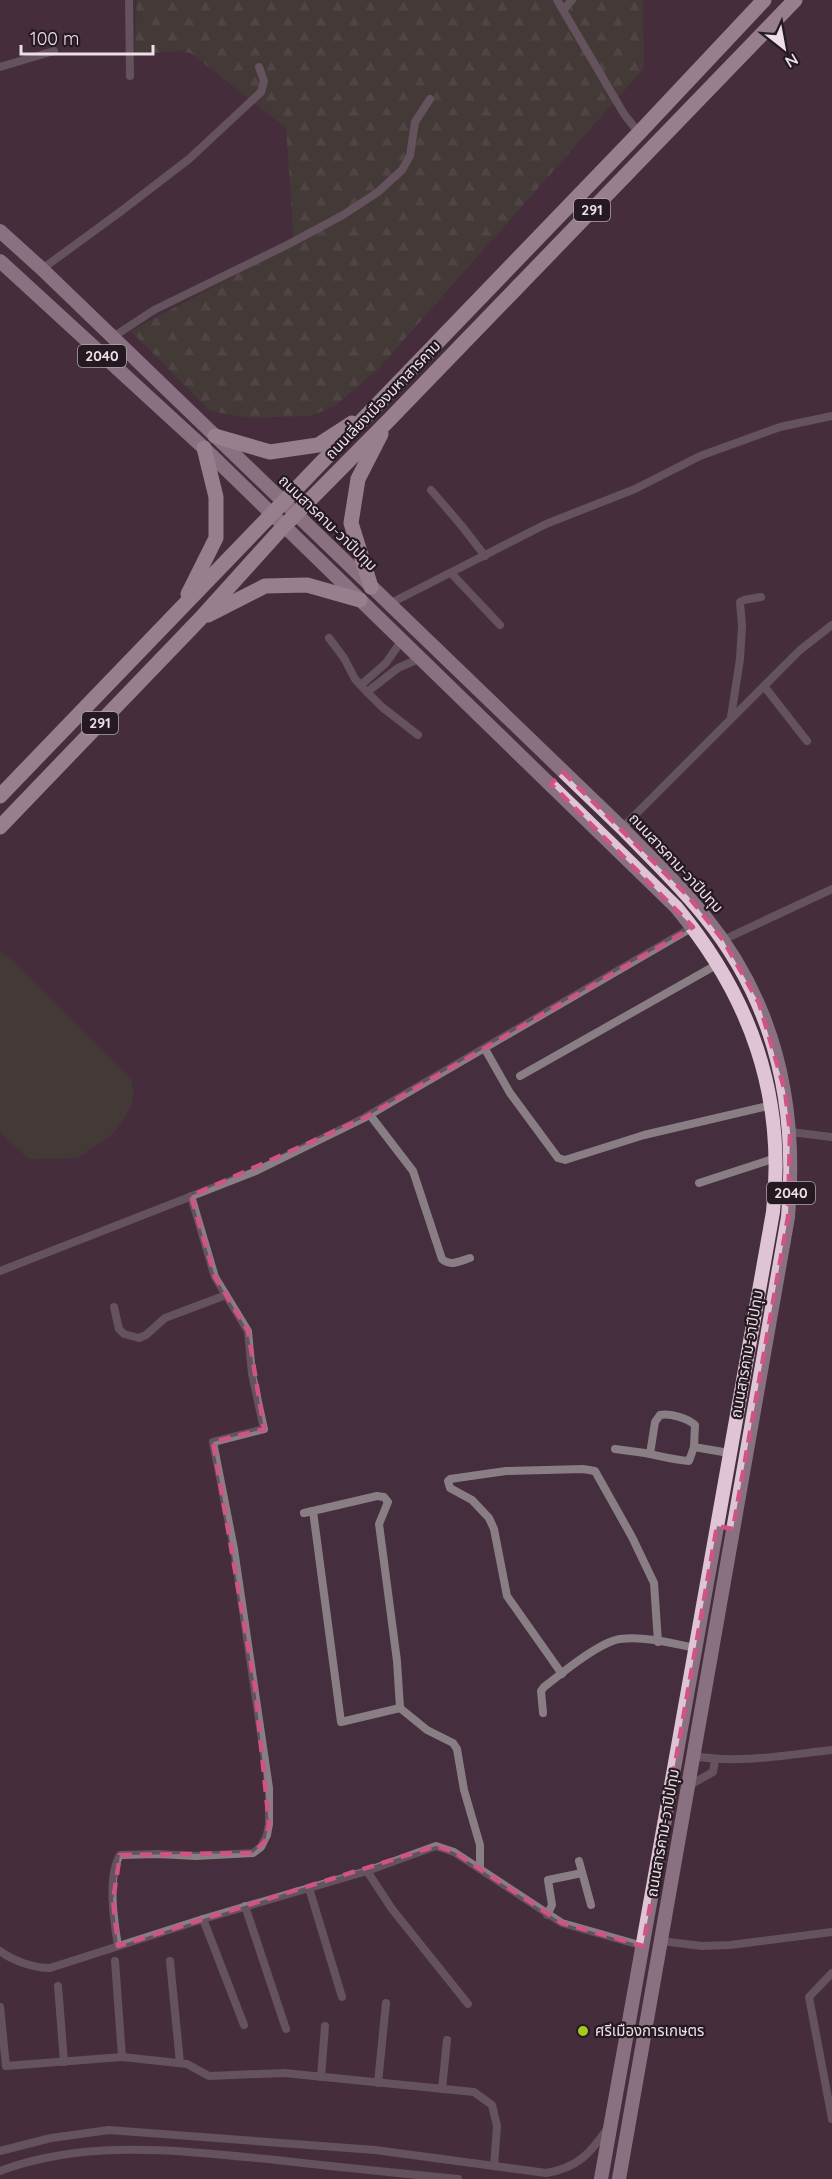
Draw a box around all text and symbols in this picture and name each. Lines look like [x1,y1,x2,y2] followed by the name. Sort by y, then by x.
[21,18,153,56] scale bar
[754,18,814,78] north arrow
[30,27,79,50] text: 100 m
[782,49,802,72] text: N
[574,199,610,221] road number: 291
[320,335,444,463] street label: ถนนเลี่ยงเมืองมหาสารคาม
[78,345,126,367] road number: 2040
[275,471,382,575] street label: ถนนสารคาม-วาปีปทุม
[82,712,118,734] road number: 291
[625,809,728,917] street label: ถนนสารคาม-วาปีปทุม
[767,1182,815,1204] road number: 2040
[726,1288,767,1419] street label: ถนนสารคาม-วาปีปทุม
[642,1767,683,1898] street label: ถนนสารคาม-วาปีปทุม
[595,2021,704,2040] place label: ศรีเมืองการเกษตร
[576,2024,590,2038] marker: ศรีเมืองการเกษตร

